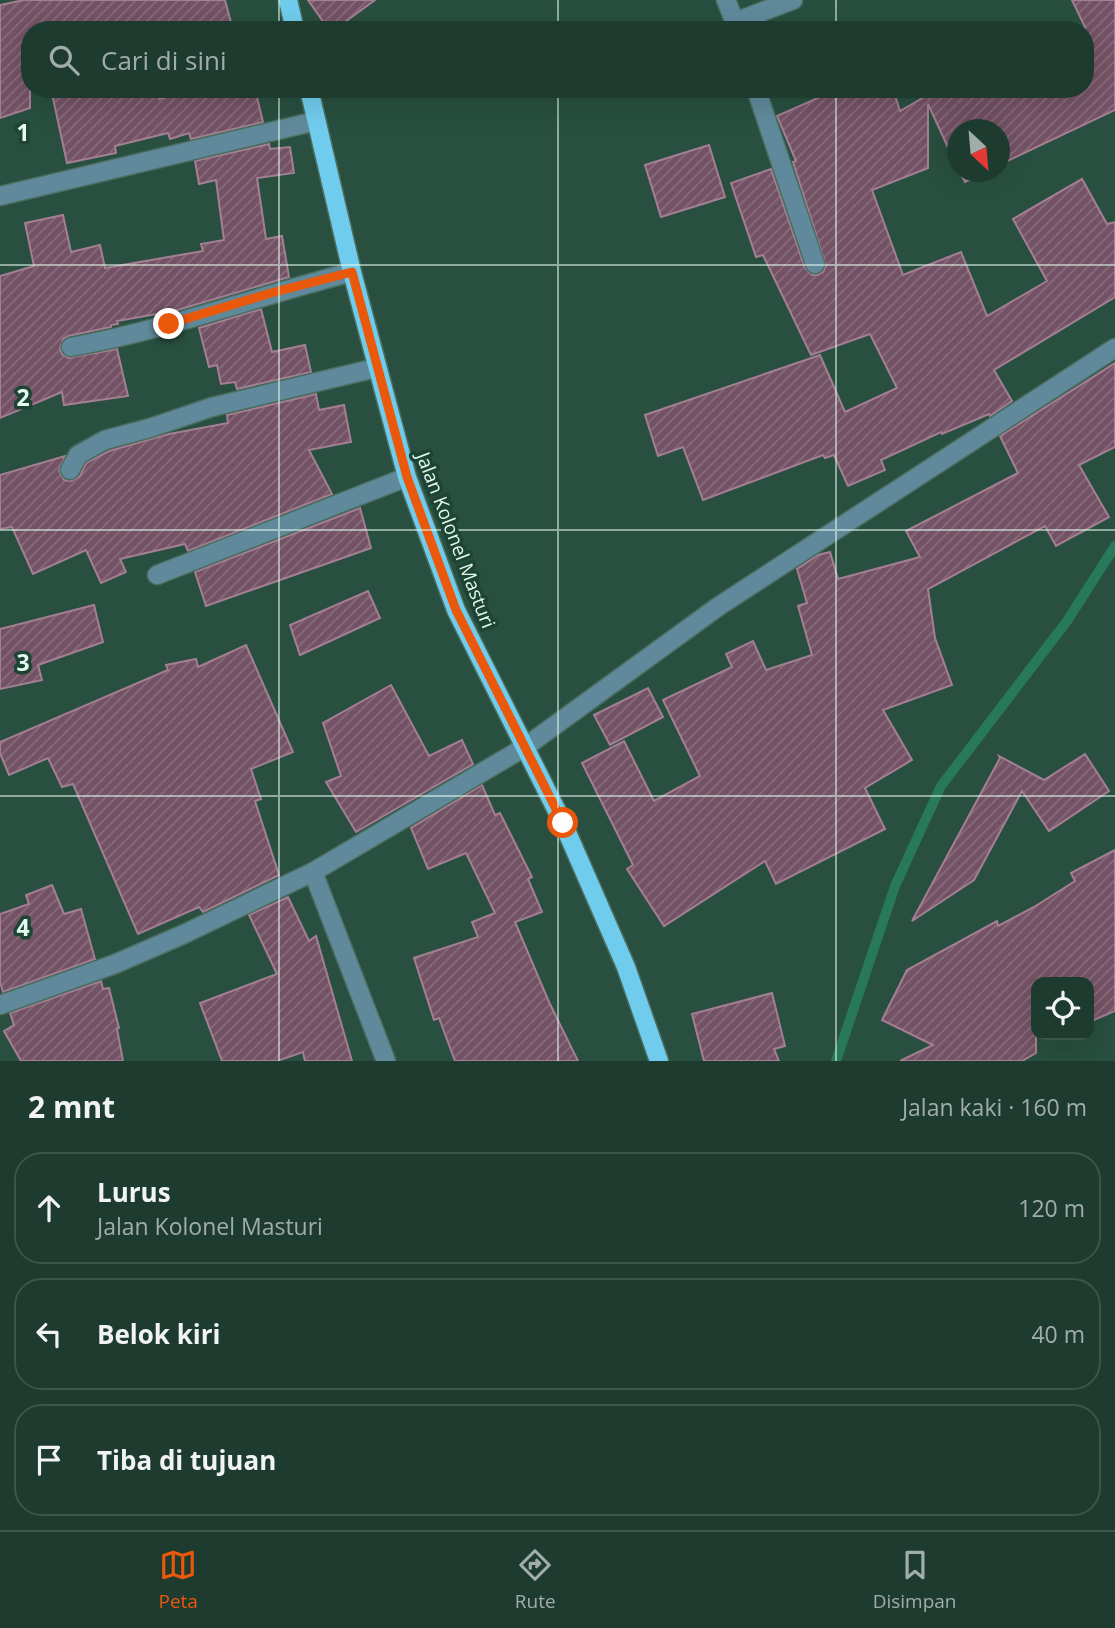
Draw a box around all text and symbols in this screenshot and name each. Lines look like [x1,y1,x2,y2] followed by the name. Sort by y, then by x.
[21,21,1094,98] search box
[45,41,83,79] icon: search
[101,42,226,78] text: Cari di sini
[16,116,30,148] text: 1
[947,119,1010,182] north arrow
[153,308,184,339] route end
[16,381,30,413] text: 2
[410,446,502,632] street label: Jalan Kolonel Masturi
[16,646,30,678] text: 3
[547,807,578,838] route start
[16,911,30,943] text: 4
[1031,977,1094,1040] map controls
[1031,977,1094,1040] button: locate
[28,1086,115,1127] text: 2 mnt
[902,1091,1087,1123] text: Jalan kaki · 160 m
[97,1174,171,1210] text: Lurus
[30,1189,68,1227] icon: ahead
[1018,1192,1085,1224] text: 120 m
[97,1210,323,1242] text: Jalan Kolonel Masturi
[30,1315,68,1353] icon: left
[97,1316,221,1352] text: Belok kiri
[1031,1318,1085,1350] text: 40 m
[30,1441,68,1479] icon: arrive
[97,1442,276,1478] text: Tiba di tujuan
[158,1546,198,1614] tab: Peta
[515,1546,556,1614] tab: Rute
[873,1546,957,1614] tab: Disimpan

